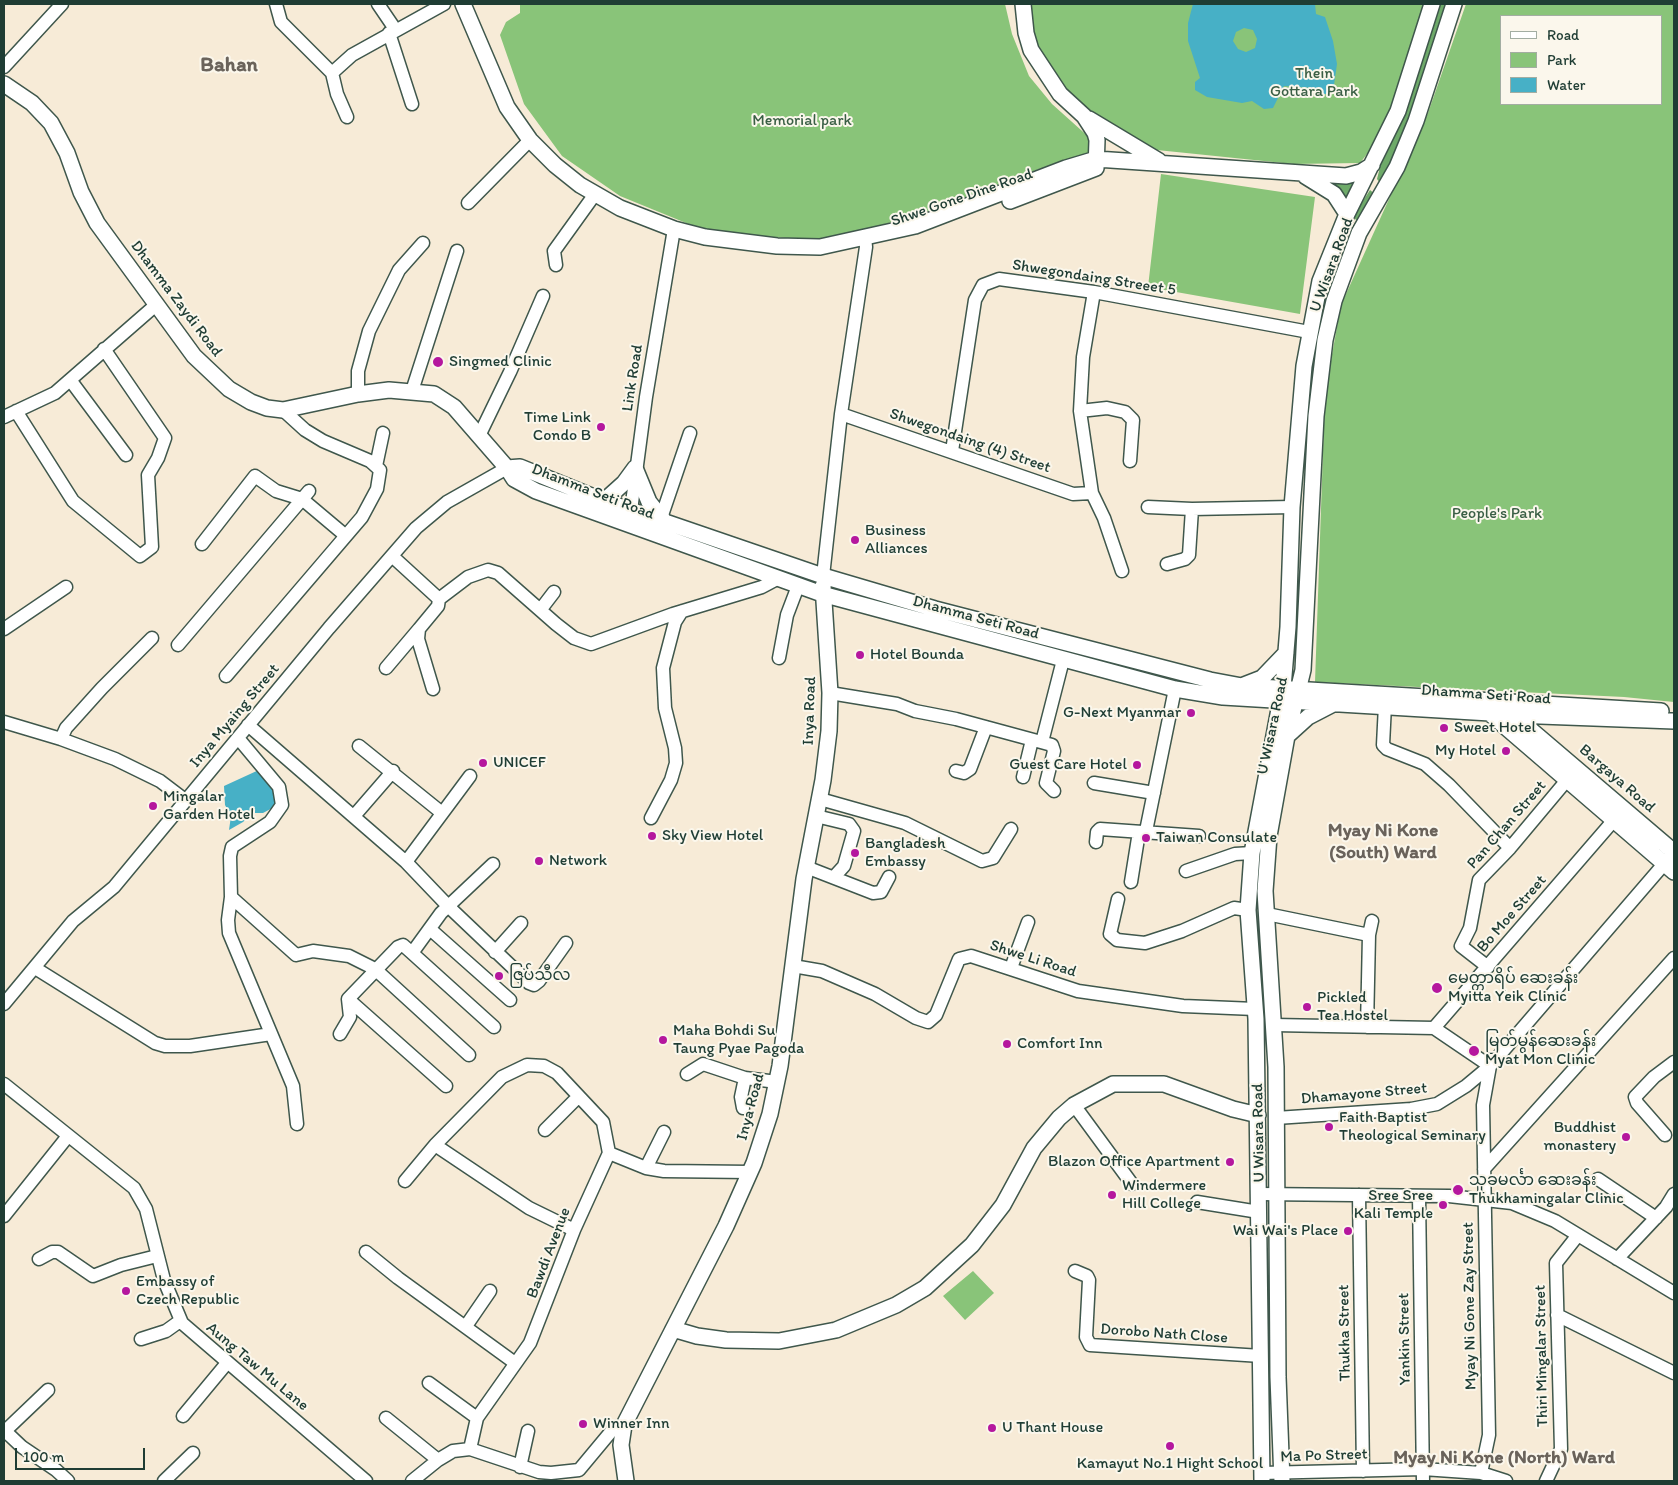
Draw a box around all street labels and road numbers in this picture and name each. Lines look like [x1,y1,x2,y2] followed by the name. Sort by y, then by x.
[889,165,1035,231] street label: Shwe Gone Dine Road
[1306,215,1358,315] street label: U Wisara Road
[126,237,226,361] street label: Dhamma Zaydi Road
[1011,256,1177,300] street label: Shwegondaing Streeet 5
[618,343,648,413] street label: Link Road
[887,404,1053,478] street label: Shwegondaing (4) Street
[529,460,657,524] street label: Dhamma Seti Road
[911,592,1041,644] street label: Dhamma Seti Road
[186,660,284,772] street label: Inya Myaing Street
[1253,675,1293,777] street label: U Wisara Road
[799,676,821,746] street label: Inya Road
[1420,681,1552,709] street label: Dhamma Seti Road
[1575,741,1659,817] street label: Bargaya Road
[1463,777,1551,873] street label: Pan Chan Street
[1473,871,1551,957] street label: Bo Moe Street
[987,936,1079,982] street label: Shwe Li Road
[733,1071,769,1143] street label: Inya Road
[1300,1079,1428,1109] street label: Dhamayone Street
[1249,1083,1269,1183] street label: U Wisara Road
[523,1205,575,1301] street label: Bawdi Avenue
[1459,1222,1481,1390] street label: Myay Ni Gone Zay Street
[1335,1284,1355,1382] street label: Thukha Street
[1531,1285,1553,1427] street label: Thiri Mingalar Street
[1395,1293,1415,1385] street label: Yankin Street
[202,1319,312,1415] street label: Aung Taw Mu Lane
[1100,1320,1228,1348] street label: Dorobo Nath Close
[1280,1445,1368,1467] street label: Ma Po Street

